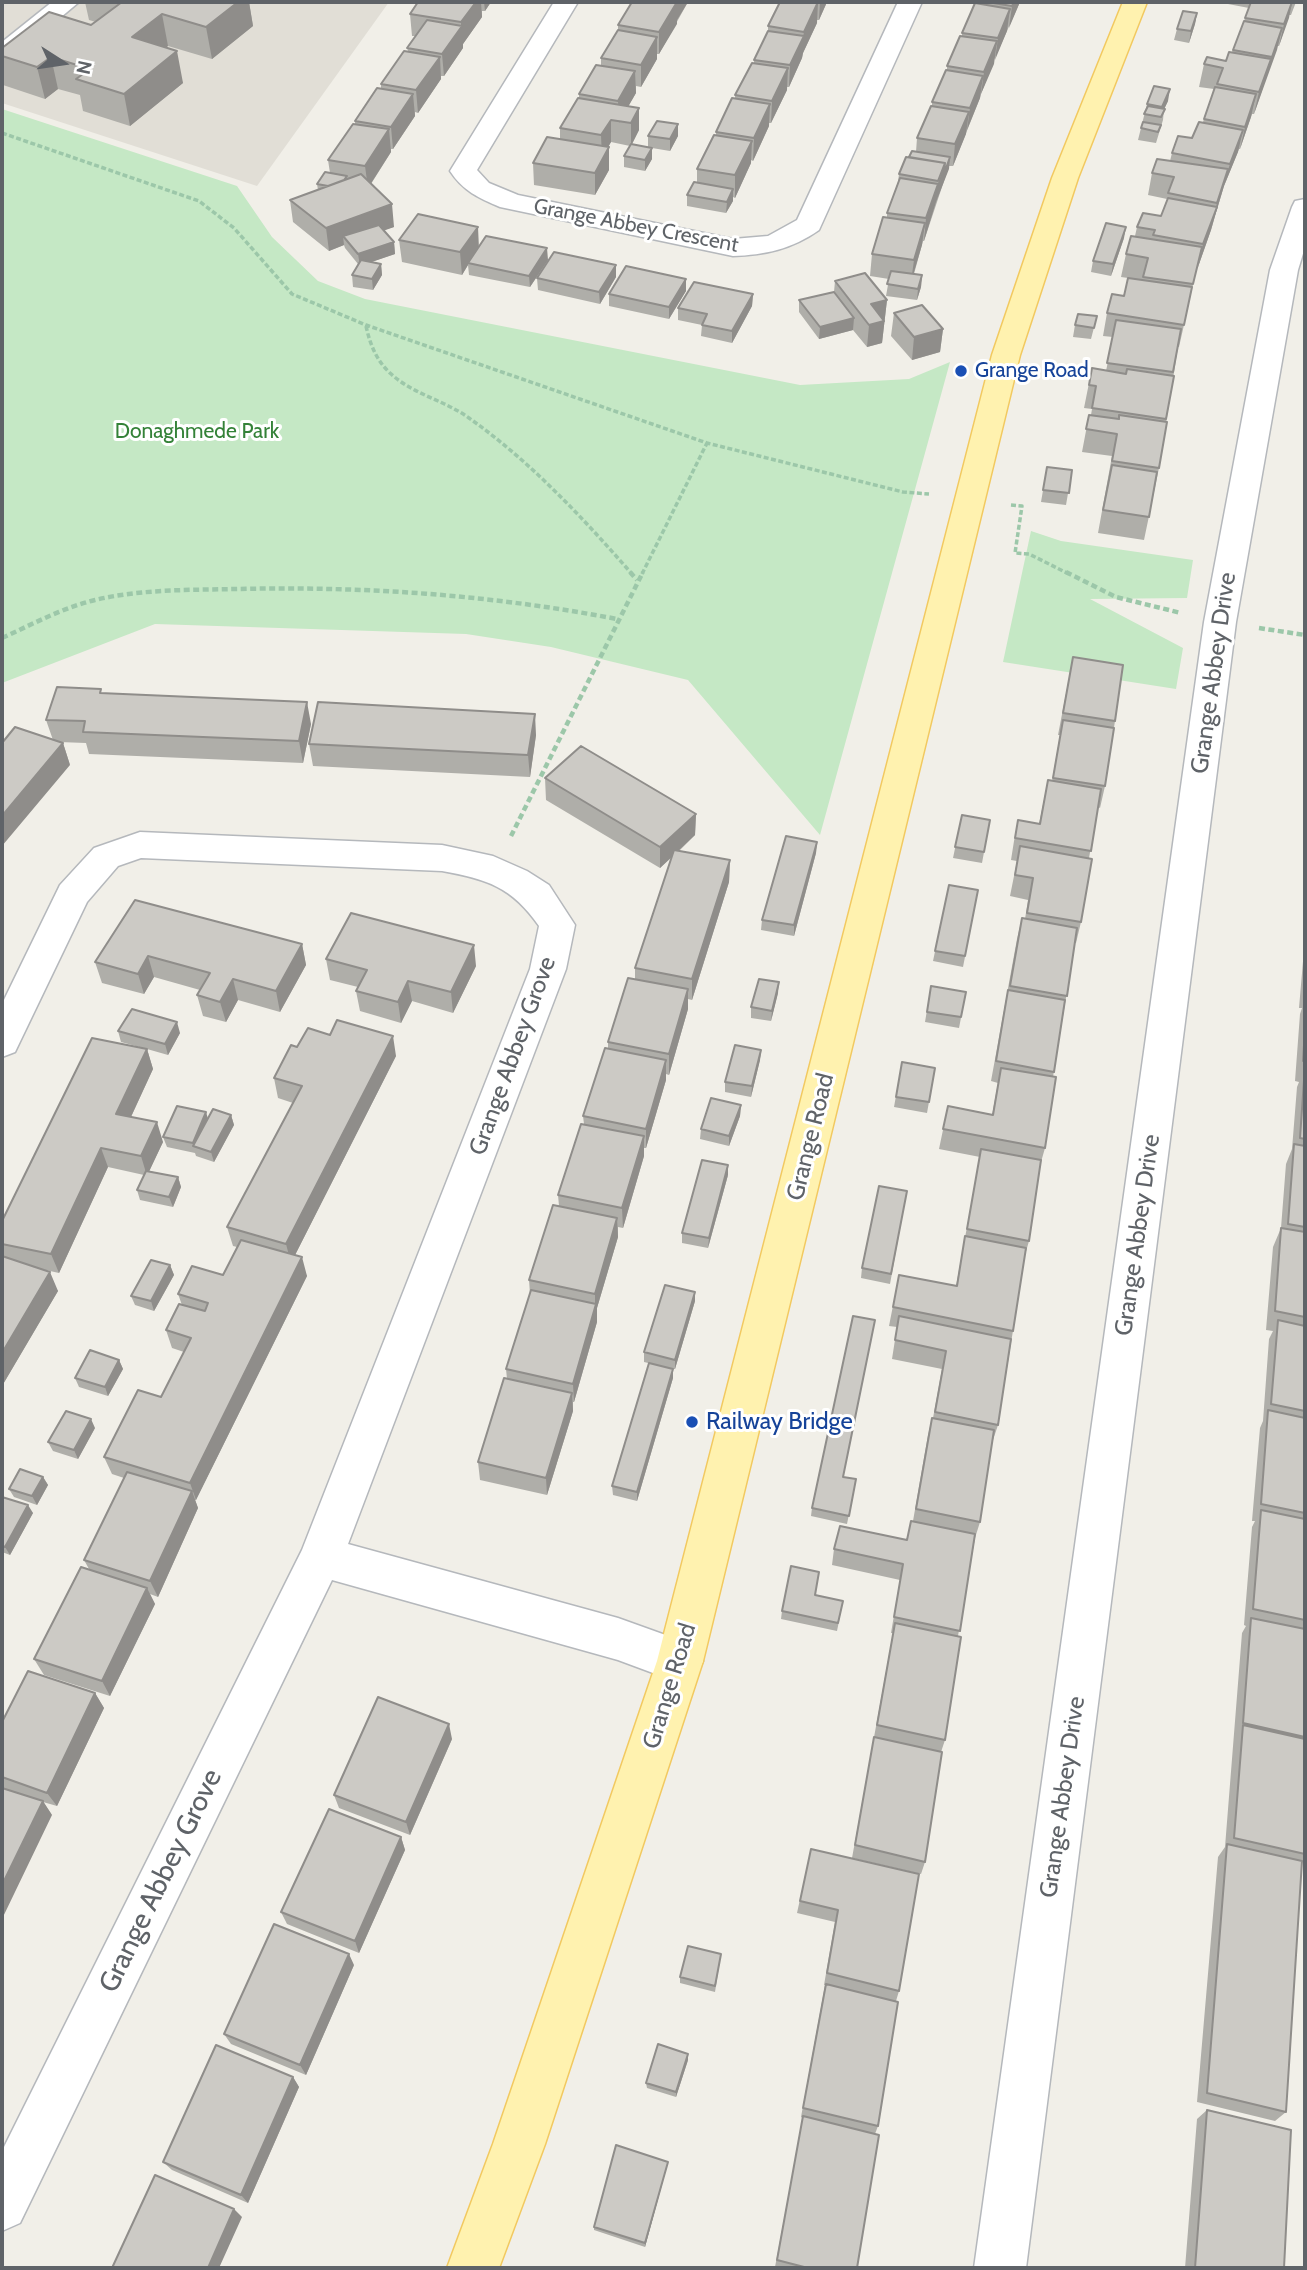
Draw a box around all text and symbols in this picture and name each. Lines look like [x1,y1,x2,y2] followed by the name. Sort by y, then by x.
[28,28,98,98] north arrow
[71,59,97,76] text: N
[532,194,740,258] street label: Grange Abbey Crescent
[975,358,1089,384] place label: Grange Road
[953,363,969,379] marker: Grange Road
[115,419,279,445] park label: Donaghmede Park
[1186,571,1242,775] street label: Grange Abbey Drive
[464,953,562,1159] street label: Grange Abbey Grove
[781,1070,841,1204] street label: Grange Road
[1110,1133,1166,1337] street label: Grange Abbey Drive
[706,1408,853,1436] place label: Railway Bridge
[684,1414,700,1430] marker: Railway Bridge
[637,1620,703,1752] street label: Grange Road
[1035,1695,1091,1899] street label: Grange Abbey Drive
[92,1764,230,1998] street label: Grange Abbey Grove

